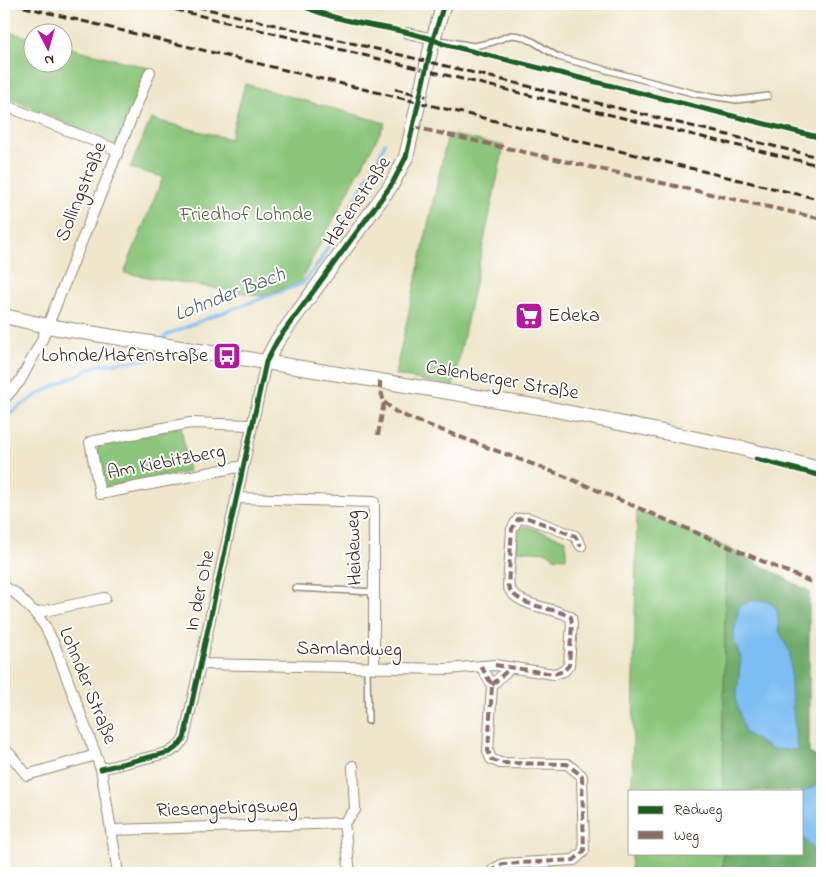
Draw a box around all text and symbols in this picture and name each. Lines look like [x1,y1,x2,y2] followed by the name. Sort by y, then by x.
[22,22,72,72] north arrow
[43,49,55,70] text: N
[49,138,116,247] street label: Sollingstraße
[317,151,399,253] street label: Hafenstraße
[179,201,312,230] park label: Friedhof Lohnde
[170,260,291,330] water label: Lohnder Bach
[514,301,544,331] supermarket icon: Edeka
[548,302,600,331] place label: Edeka
[212,341,242,371] bus stop icon: Lohnde/Hafenstraße
[41,342,208,371] place label: Lohnde/Hafenstraße
[423,353,581,410] street label: Calenberger Straße
[105,437,227,490] street label: Am Kiebitzberg
[339,510,372,586] street label: Heideweg
[178,548,224,634] street label: In der Ohe
[50,623,124,749] street label: Lohnder Straße
[296,635,402,666] street label: Samlandweg
[628,790,804,854] legend
[156,792,298,827] street label: Riesengebirgsweg
[674,799,722,822] text: Radweg
[674,825,699,848] text: Weg

